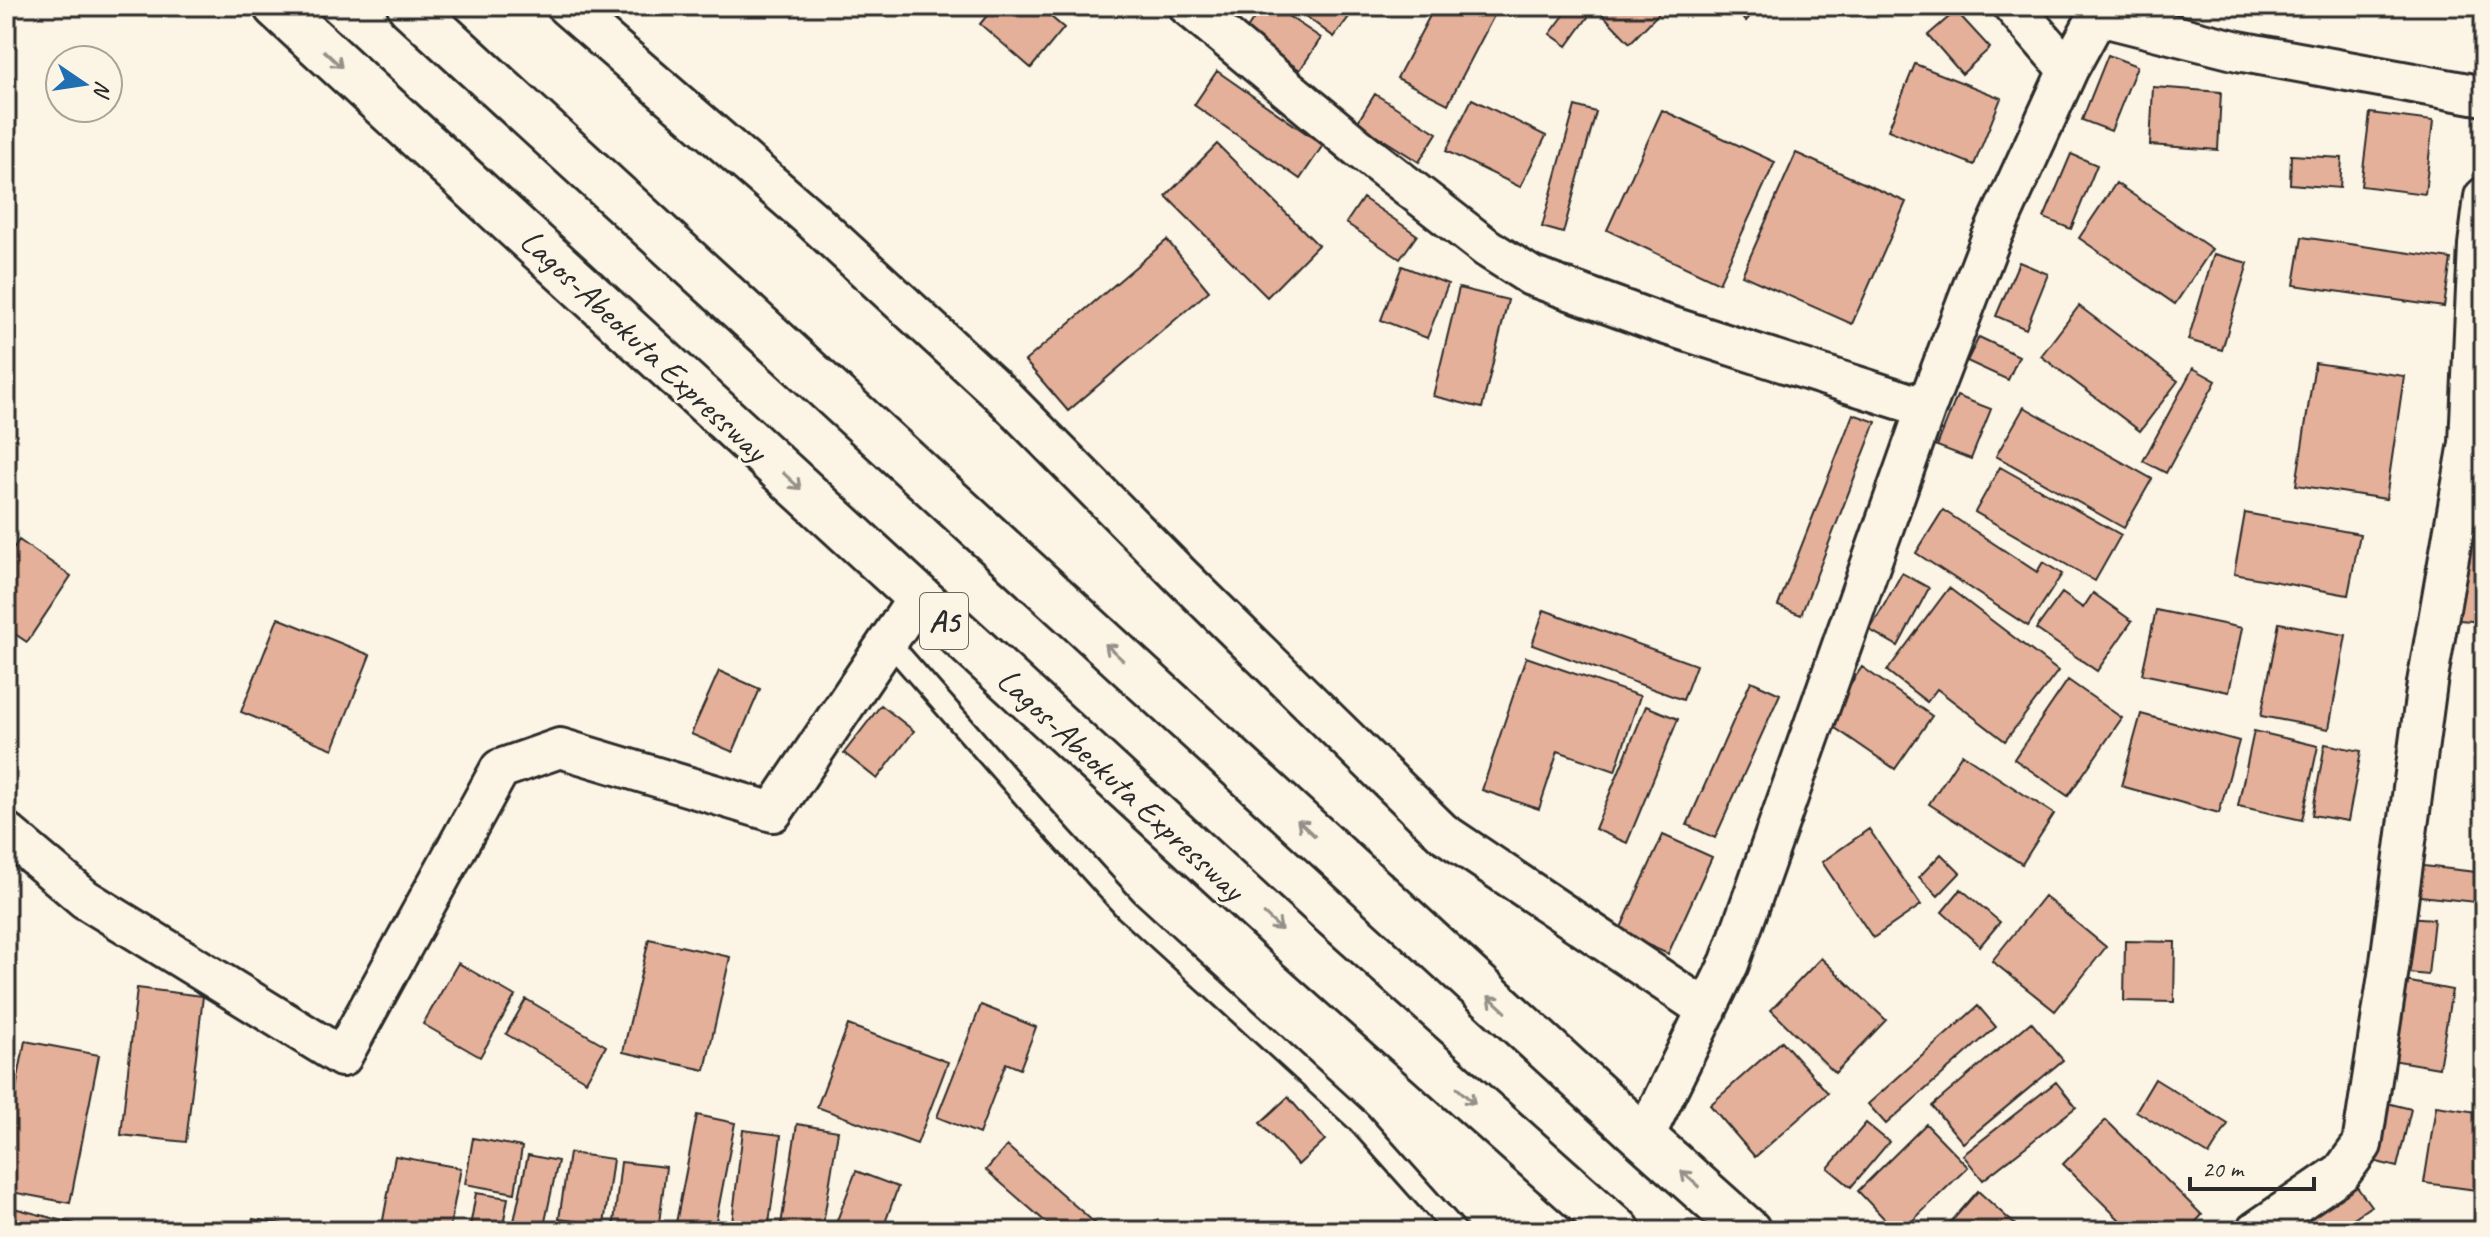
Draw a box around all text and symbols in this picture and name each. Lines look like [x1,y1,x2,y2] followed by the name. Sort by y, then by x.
[44,44,124,124] north arrow
[323,49,343,68] one-way arrow
[87,78,118,101] text: N
[511,219,778,472] street label: Lagos-Abeokuta Expressway
[782,472,802,490] one-way arrow
[920,593,968,649] road number: A5
[1105,644,1125,662] one-way arrow
[988,658,1255,911] street label: Lagos-Abeokuta Expressway
[1296,819,1316,838] one-way arrow
[1262,913,1282,931] one-way arrow
[1488,995,1508,1013] one-way arrow
[1456,1086,1476,1104] one-way arrow
[2190,1141,2314,1191] scale bar
[2202,1154,2245,1184] text: 20 m
[1680,1170,1700,1188] one-way arrow

